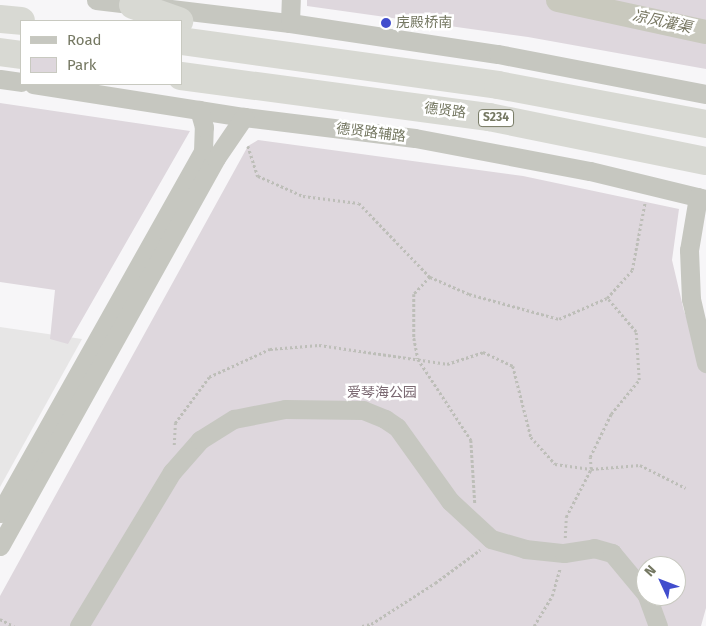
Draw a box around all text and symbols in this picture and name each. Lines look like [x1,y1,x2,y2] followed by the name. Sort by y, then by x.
[631,7,693,37] water label: 凉凤灌渠
[396,15,452,31] place label: 庑殿桥南
[380,17,392,29] marker: 庑殿桥南
[20,20,182,85] legend
[67,31,102,49] text: Road
[67,56,97,74] text: Park
[423,100,467,122] street label: 德贤路
[477,109,515,128] road number: S234
[335,120,407,146] street label: 德贤路辅路
[347,385,417,401] park label: 爱琴海公园
[636,556,686,606] north arrow
[641,562,660,580] text: N

